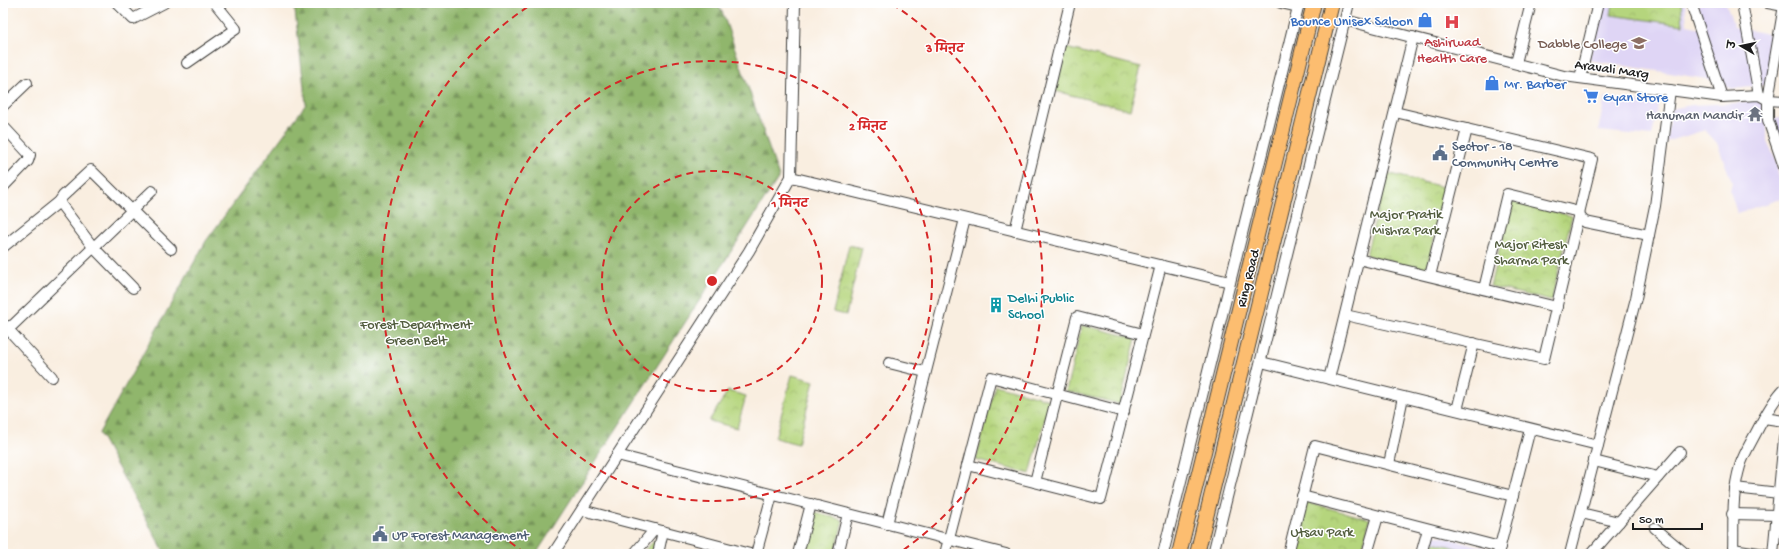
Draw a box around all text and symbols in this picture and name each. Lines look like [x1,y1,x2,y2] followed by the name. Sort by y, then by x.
[1416,11,1434,29] shop icon: Bounce Unisex Saloon
[1443,13,1461,31] hospital icon: Ashirwad Health Care
[1290,14,1413,31] place label: Bounce Unisex Saloon
[1721,26,1761,66] north arrow
[1630,34,1648,52] school or university icon: Dabble College
[1417,35,1488,68] place label: Ashirwad Health Care
[1537,37,1628,54] place label: Dabble College
[1725,38,1740,50] text: उ
[925,39,965,57] text: 3 मिनट
[1573,57,1650,84] street label: Aravali Marg
[1483,74,1501,92] shop icon: Mr. Barber
[1504,77,1567,94] place label: Mr. Barber
[1582,87,1600,105] supermarket icon: Gyan Store
[1603,90,1669,107] place label: Gyan Store
[1746,105,1764,123] temple icon: Hanuman Mandir
[1646,108,1744,125] place label: Hanuman Mandir
[849,117,888,135] text: 2 मिनट
[1452,139,1559,172] place label: Sector - 18 Community Centre
[1431,144,1449,162] public building icon: Sector - 18 Community Centre
[771,194,810,212] text: 1 मिनट
[1370,207,1444,240] park label: Major Pratik Mishra Park
[1494,237,1570,270] park label: Major Ritesh Sharma Park
[1234,246,1265,309] street label: Ring Road
[705,274,719,288] centre of rings
[1007,291,1075,324] place label: Delhi Public School
[987,296,1005,314] building icon: Delhi Public School
[359,317,473,350] park label: Forest Department Green Belt
[1633,505,1702,531] scale bar
[1639,514,1664,528] text: 50 m
[371,525,389,543] public building icon: UP Forest Management
[1291,525,1355,542] park label: Utsav Park
[392,528,530,545] place label: UP Forest Management

